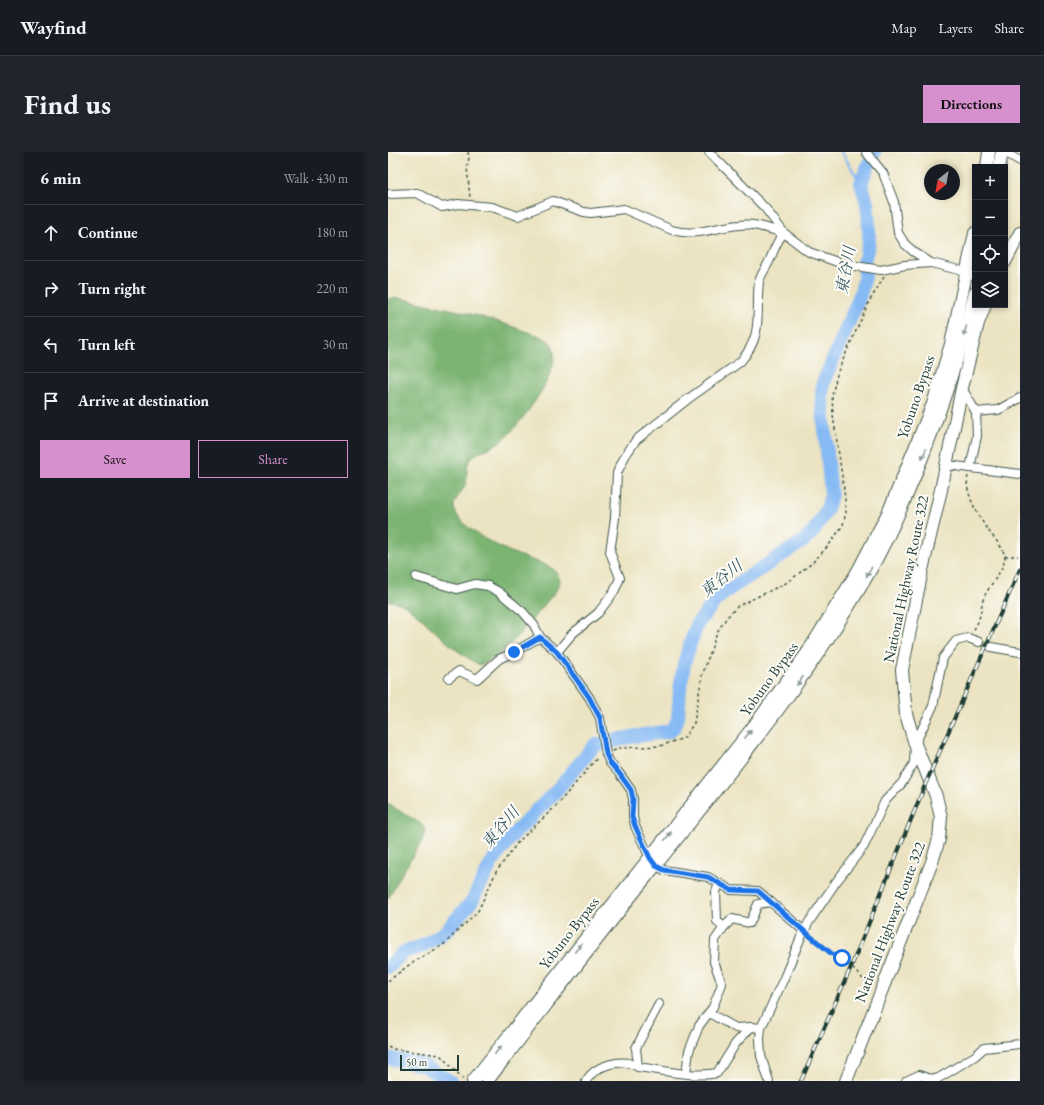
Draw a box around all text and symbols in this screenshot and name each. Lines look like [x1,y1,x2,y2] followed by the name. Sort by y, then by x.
[20,15,87,40] text: Wayfind
[891,19,916,37] text: Map
[938,19,973,37] text: Layers
[995,19,1024,37] text: Share
[923,85,1020,123] button: Directions
[24,86,111,122] text: Find us
[924,164,960,200] north arrow
[972,164,1008,308] map controls
[972,164,1008,200] button: +
[40,167,81,189] text: 6 min
[284,170,348,187] text: Walk · 430 m
[972,200,1008,236] button: −
[40,222,62,244] icon: ahead
[78,223,138,242] text: Continue
[317,224,348,241] text: 180 m
[972,236,1008,272] button: locate
[831,243,860,296] water label: 東谷川
[972,272,1008,308] button: layers
[40,278,62,300] icon: right
[78,279,146,298] text: Turn right
[317,280,348,297] text: 220 m
[962,324,968,337] one-way arrow
[40,334,62,356] icon: left
[78,335,135,354] text: Turn left
[323,336,348,353] text: 30 m
[892,352,939,441] street label: Yobuno Bypass
[40,390,62,412] icon: arrive
[78,391,209,410] text: Arrive at destination
[40,440,190,478] button: Save
[198,440,348,478] button: Share
[920,448,926,460] one-way arrow
[878,493,933,664] street label: National Highway Route 322
[696,554,748,602] water label: 東谷川
[866,566,873,578] one-way arrow
[735,638,802,720] street label: Yobuno Bypass
[505,643,523,661] route end
[796,676,804,687] one-way arrow
[744,728,753,739] one-way arrow
[477,801,525,852] water label: 東谷川
[663,830,672,841] one-way arrow
[850,838,929,1005] street label: National Highway Route 322
[534,892,603,973] street label: Yobuno Bypass
[573,942,582,953] one-way arrow
[833,949,851,967] route start
[493,1045,502,1056] one-way arrow
[400,1053,459,1072] scale bar
[406,1055,427,1069] text: 50 m

